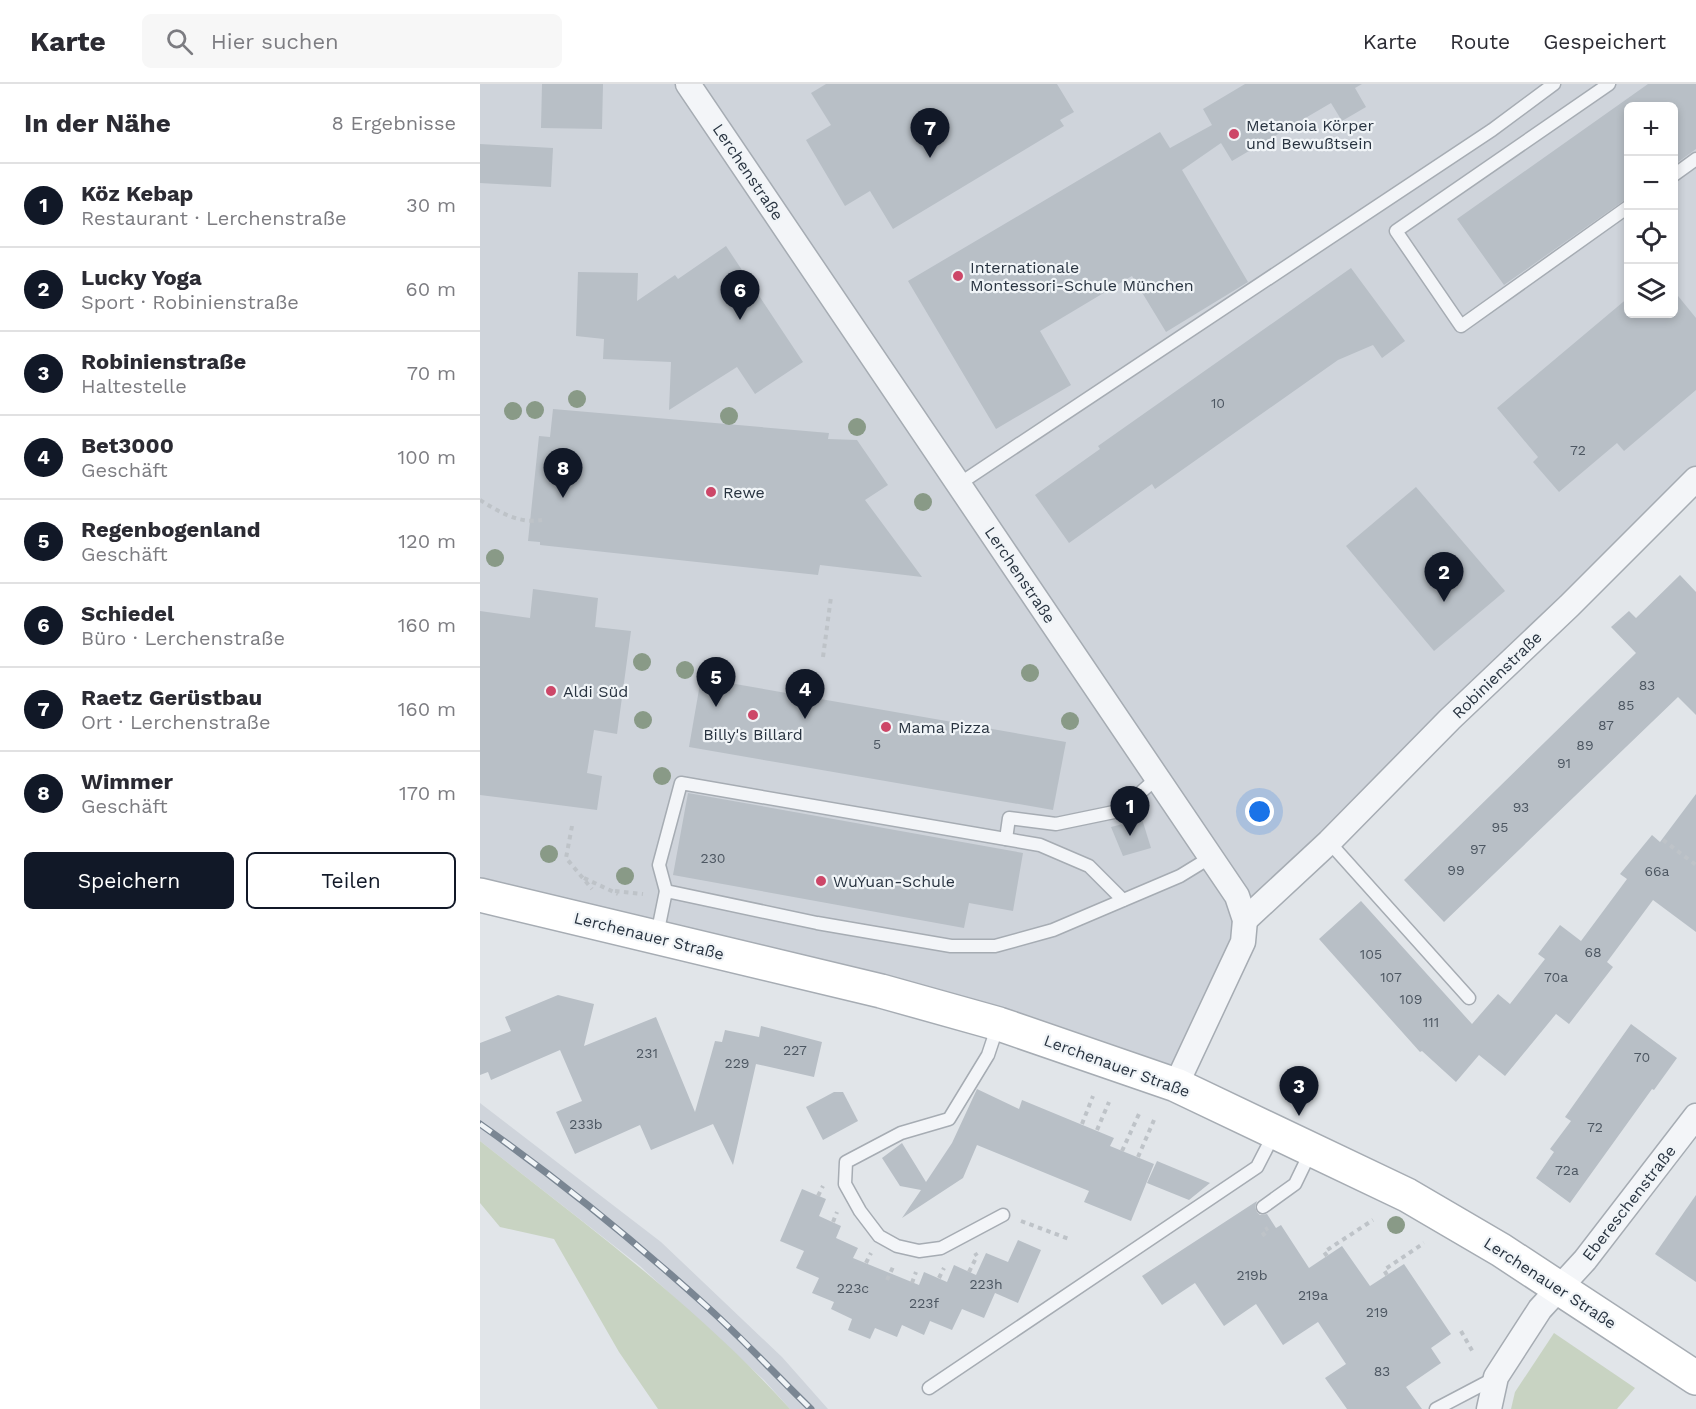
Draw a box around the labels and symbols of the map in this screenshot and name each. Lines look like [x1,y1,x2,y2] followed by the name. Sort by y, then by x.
[910,109,950,158] pin: 7
[1246,116,1374,153] place label: Metanoia Körper und Bewußtsein
[709,120,787,224] street label: Lerchenstraße
[1227,127,1241,141] marker: Metanoia Körper und Bewußtsein
[970,258,1194,295] place label: Internationale Montessori-Schule München
[951,269,965,283] marker: Internationale Montessori-Schule München
[720,270,760,320] pin: 6
[1211,395,1225,411] house number: 10
[1570,442,1586,458] house number: 72
[544,448,583,498] pin: 8
[723,483,765,502] place label: Rewe
[704,485,718,499] marker: Rewe
[981,523,1059,627] street label: Lerchenstraße
[1424,552,1464,602] pin: 2
[1448,627,1546,723] street label: Robinienstraße
[696,658,736,707] pin: 5
[786,670,824,719] pin: 4
[1639,677,1655,693] house number: 83
[563,682,628,701] place label: Aldi Süd
[544,684,558,698] marker: Aldi Süd
[1618,697,1634,713] house number: 85
[746,708,760,722] marker: Billy's Billard
[1598,717,1614,733] house number: 87
[898,718,990,737] place label: Mama Pizza
[879,720,893,734] marker: Mama Pizza
[703,725,803,744] place label: Billy's Billard
[873,736,881,752] house number: 5
[1576,737,1594,753] house number: 89
[1557,755,1571,771] house number: 91
[1110,786,1150,836] pin: 1
[1245,797,1274,826] your location
[1513,799,1529,815] house number: 93
[1492,819,1508,835] house number: 95
[1470,841,1486,857] house number: 97
[700,850,726,866] house number: 230
[1447,862,1465,878] house number: 99
[1645,863,1670,879] house number: 66a
[833,872,955,891] place label: WuYuan-Schule
[814,874,828,888] marker: WuYuan-Schule
[572,908,726,964] street label: Lerchenauer Straße
[1584,944,1602,960] house number: 68
[1360,946,1382,962] house number: 105
[1380,969,1402,985] house number: 107
[1544,969,1568,985] house number: 70a
[1400,991,1422,1007] house number: 109
[1423,1014,1439,1030] house number: 111
[1041,1031,1193,1101] street label: Lerchenauer Straße
[783,1042,807,1058] house number: 227
[636,1045,658,1061] house number: 231
[1634,1049,1650,1065] house number: 70
[725,1055,749,1071] house number: 229
[1280,1066,1318,1116] pin: 3
[569,1116,603,1132] house number: 233b
[1587,1119,1603,1135] house number: 72
[1578,1142,1680,1264] street label: Ebereschenstraße
[1555,1162,1579,1178] house number: 72a
[1480,1233,1620,1333] street label: Lerchenauer Straße
[1236,1267,1268,1283] house number: 219b
[969,1276,1003,1292] house number: 223h
[837,1280,869,1296] house number: 223c
[1298,1287,1328,1303] house number: 219a
[909,1295,939,1311] house number: 223f
[1366,1304,1388,1320] house number: 219
[1374,1363,1390,1379] house number: 83

